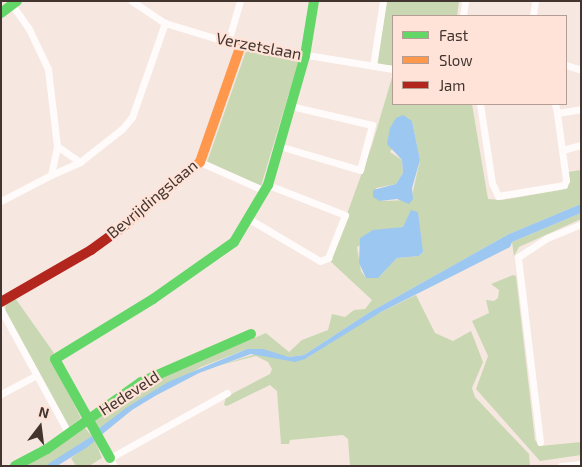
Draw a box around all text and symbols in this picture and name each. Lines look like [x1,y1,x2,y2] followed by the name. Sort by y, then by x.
[392,15,567,105] legend
[439,26,468,44] text: Fast
[215,28,303,64] street label: Verzetslaan
[439,51,473,69] text: Slow
[439,76,465,94] text: Jam
[103,156,201,242] street label: Bevrijdingslaan
[95,366,163,420] street label: Hedeveld
[15,402,65,452] north arrow
[37,403,51,422] text: N

